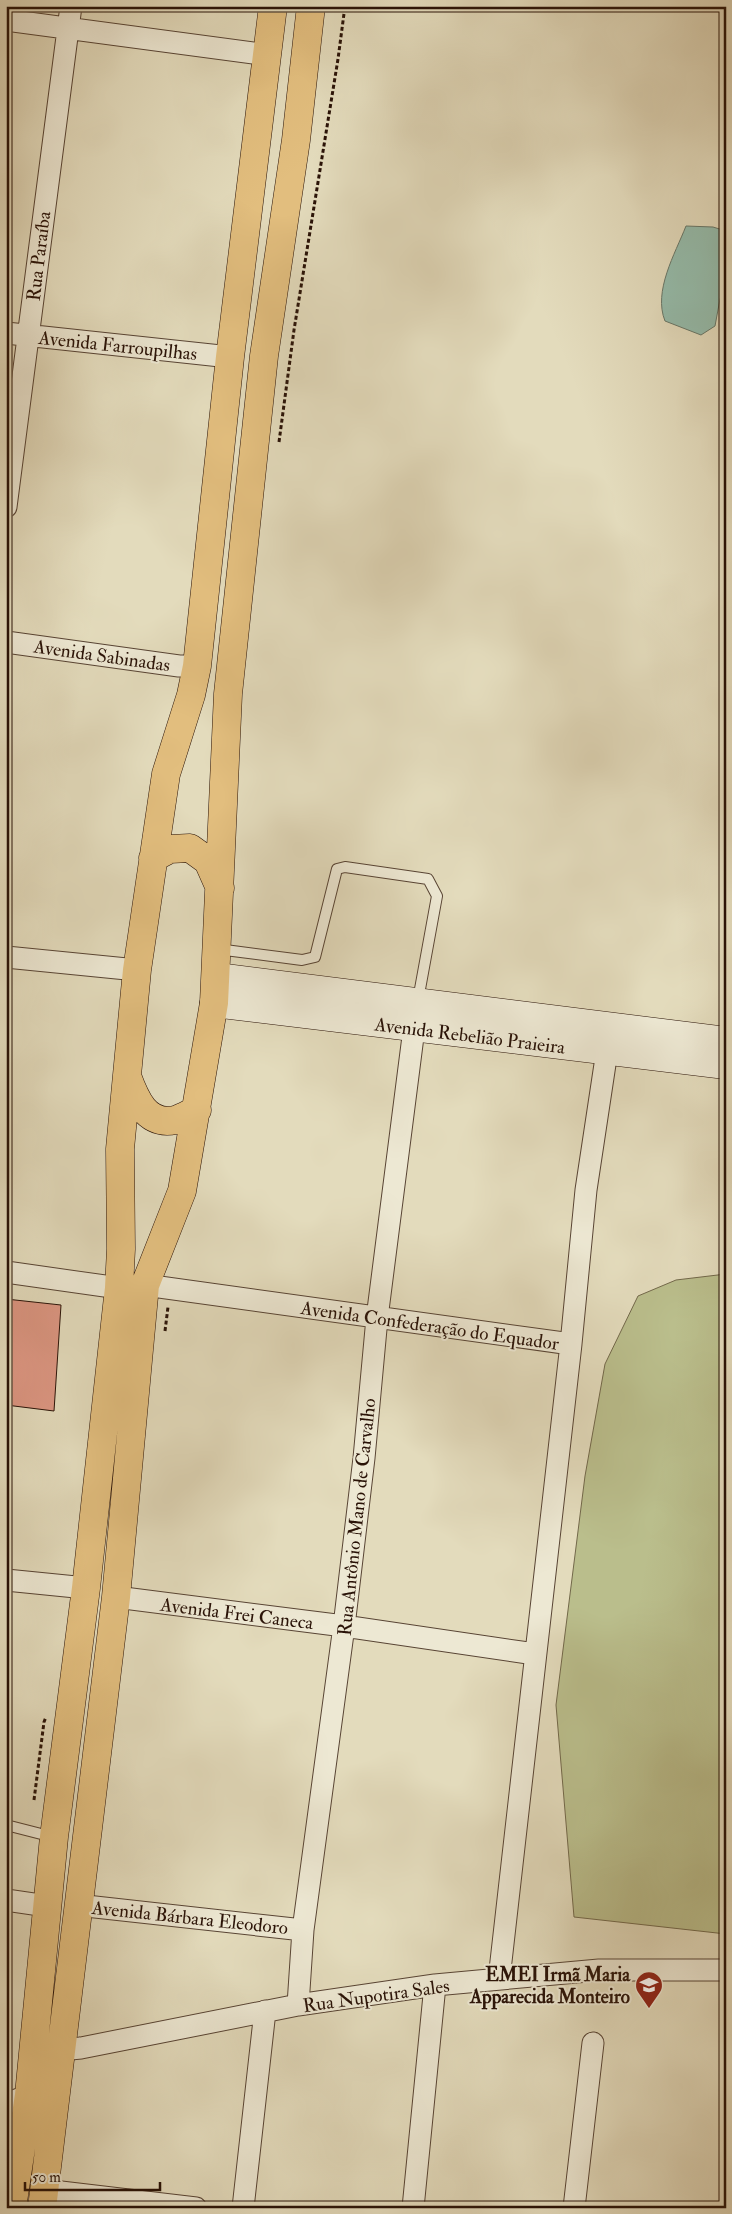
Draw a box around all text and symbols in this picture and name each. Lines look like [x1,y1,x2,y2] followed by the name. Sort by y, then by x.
[22,210,56,303] street label: Rua Paraíba
[36,326,198,367] street label: Avenida Farroupilhas
[31,634,172,677] street label: Avenida Sabinadas
[372,1012,567,1060] street label: Avenida Rebelião Praieira
[298,1296,561,1356] street label: Avenida Confederação do Equador
[333,1397,381,1637] street label: Rua Antônio Mano de Carvalho
[158,1593,315,1635] street label: Avenida Frei Caneca
[90,1896,289,1940] street label: Avenida Bárbara Eleodoro
[469,1963,631,2010] place label: EMEI Irmã Maria Apparecida Monteiro
[634,1970,664,2009] school or university icon: EMEI Irmã Maria Apparecida Monteiro
[301,1974,451,2019] street label: Rua Nupotira Sales
[25,2159,160,2191] scale bar
[32,2168,61,2187] text: 50 m

